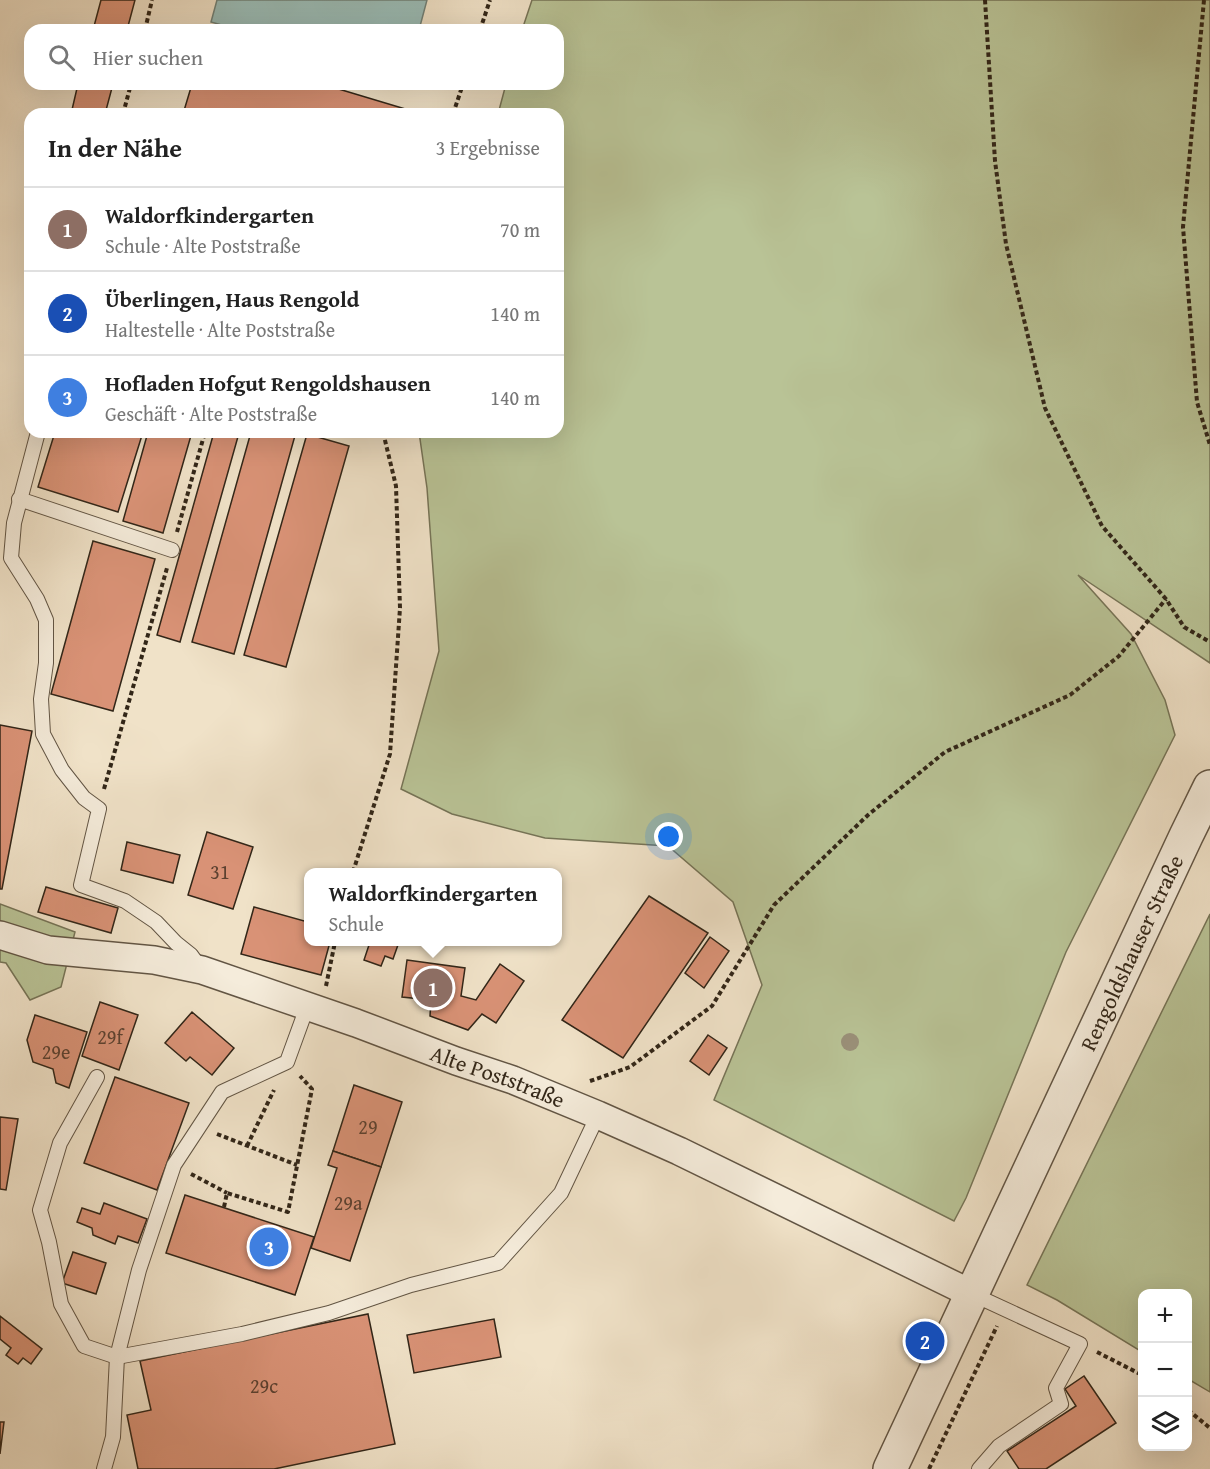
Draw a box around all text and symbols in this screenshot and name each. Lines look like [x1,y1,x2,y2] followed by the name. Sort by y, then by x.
[24,24,564,90] search box
[45,41,78,74] icon: search
[93,41,203,73] text: Hier suchen
[48,128,182,167] text: In der Nähe
[436,133,540,162] text: 3 Ergebnisse
[105,199,314,231] text: Waldorfkindergarten
[62,215,73,244] text: 1
[500,215,540,244] text: 70 m
[105,231,301,260] text: Schule · Alte Poststraße
[105,283,359,315] text: Überlingen, Haus Rengold
[62,299,73,328] text: 2
[490,299,540,328] text: 140 m
[105,315,335,344] text: Haltestelle · Alte Poststraße
[105,367,431,399] text: Hofladen Hofgut Rengoldshausen
[62,383,73,412] text: 3
[490,383,540,412] text: 140 m
[105,399,317,428] text: Geschäft · Alte Poststraße
[654,822,683,851] your location
[1072,849,1191,1056] street label: Rengoldshauser Straße
[210,857,230,886] house number: 31
[304,868,562,946] popup
[328,877,538,909] text: Waldorfkindergarten
[328,909,384,938] text: Schule
[414,966,452,1010] pin: 1
[97,1022,125,1051] house number: 29f
[42,1037,70,1066] house number: 29e
[426,1037,570,1116] street label: Alte Poststraße
[358,1112,378,1141] house number: 29
[334,1188,363,1217] house number: 29a
[250,1224,288,1270] pin: 3
[1138,1289,1192,1451] map controls
[1138,1289,1192,1343] button: +
[906,1318,944,1364] pin: 2
[1138,1343,1192,1397] button: −
[250,1371,278,1400] house number: 29c
[1138,1397,1192,1451] button: layers

